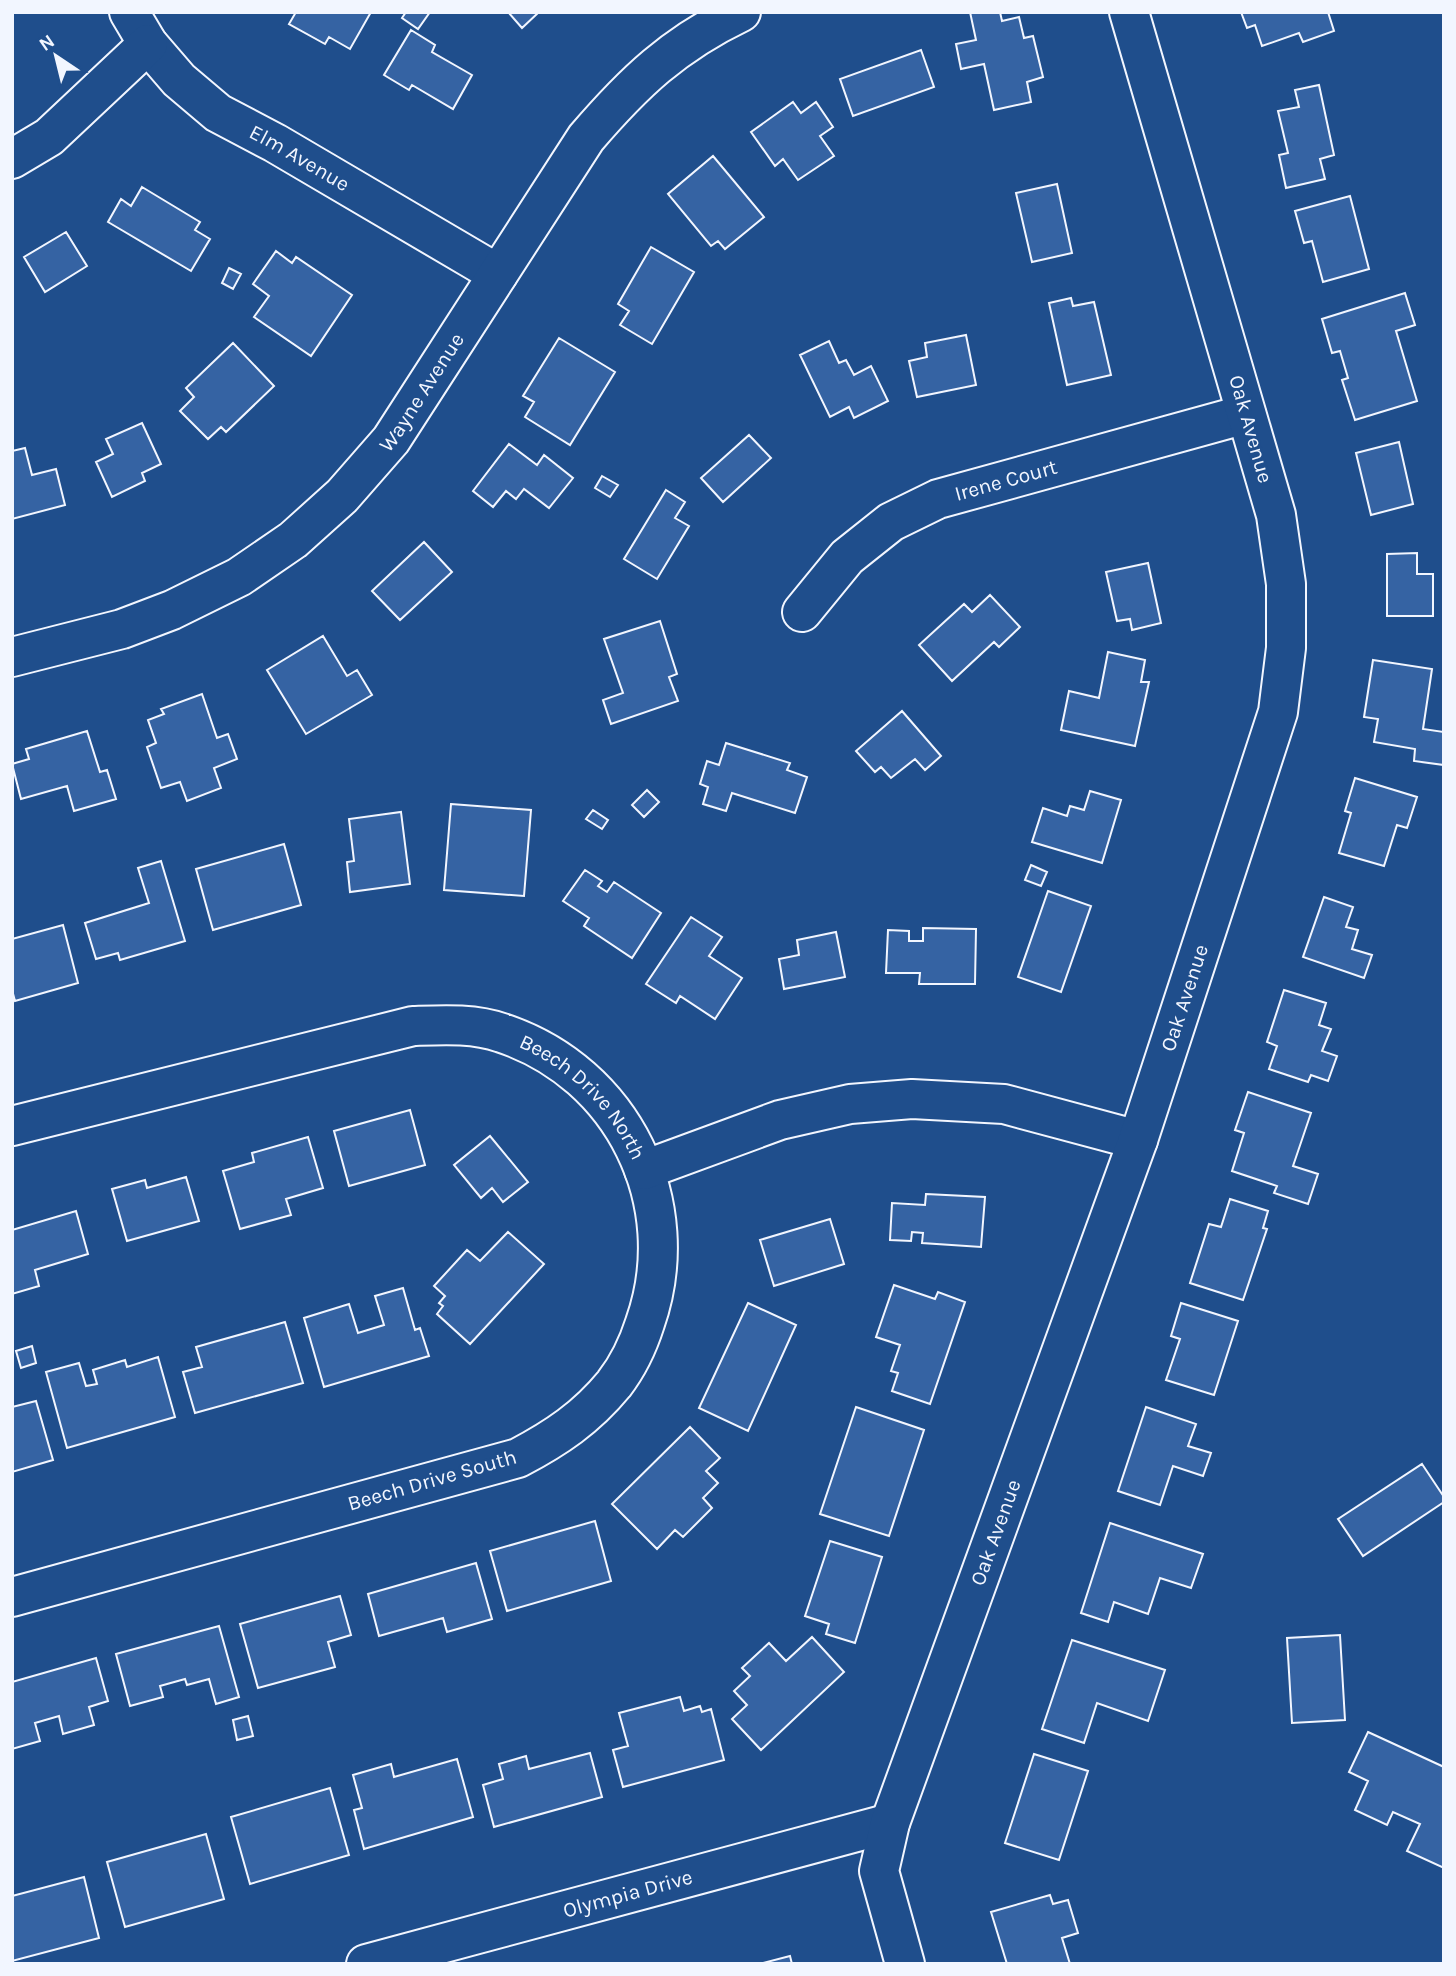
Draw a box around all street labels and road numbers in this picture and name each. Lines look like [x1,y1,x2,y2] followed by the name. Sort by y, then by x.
[246,120,354,196] street label: Elm Avenue
[374,328,469,457] street label: Wayne Avenue
[1224,372,1278,486] street label: Oak Avenue
[952,455,1060,506] street label: Irene Court
[1156,941,1213,1054] street label: Oak Avenue
[516,1029,650,1163] street label: Beech Drive North
[345,1444,519,1516] street label: Beech Drive South
[965,1476,1026,1589] street label: Oak Avenue
[560,1865,695,1922] street label: Olympia Drive

